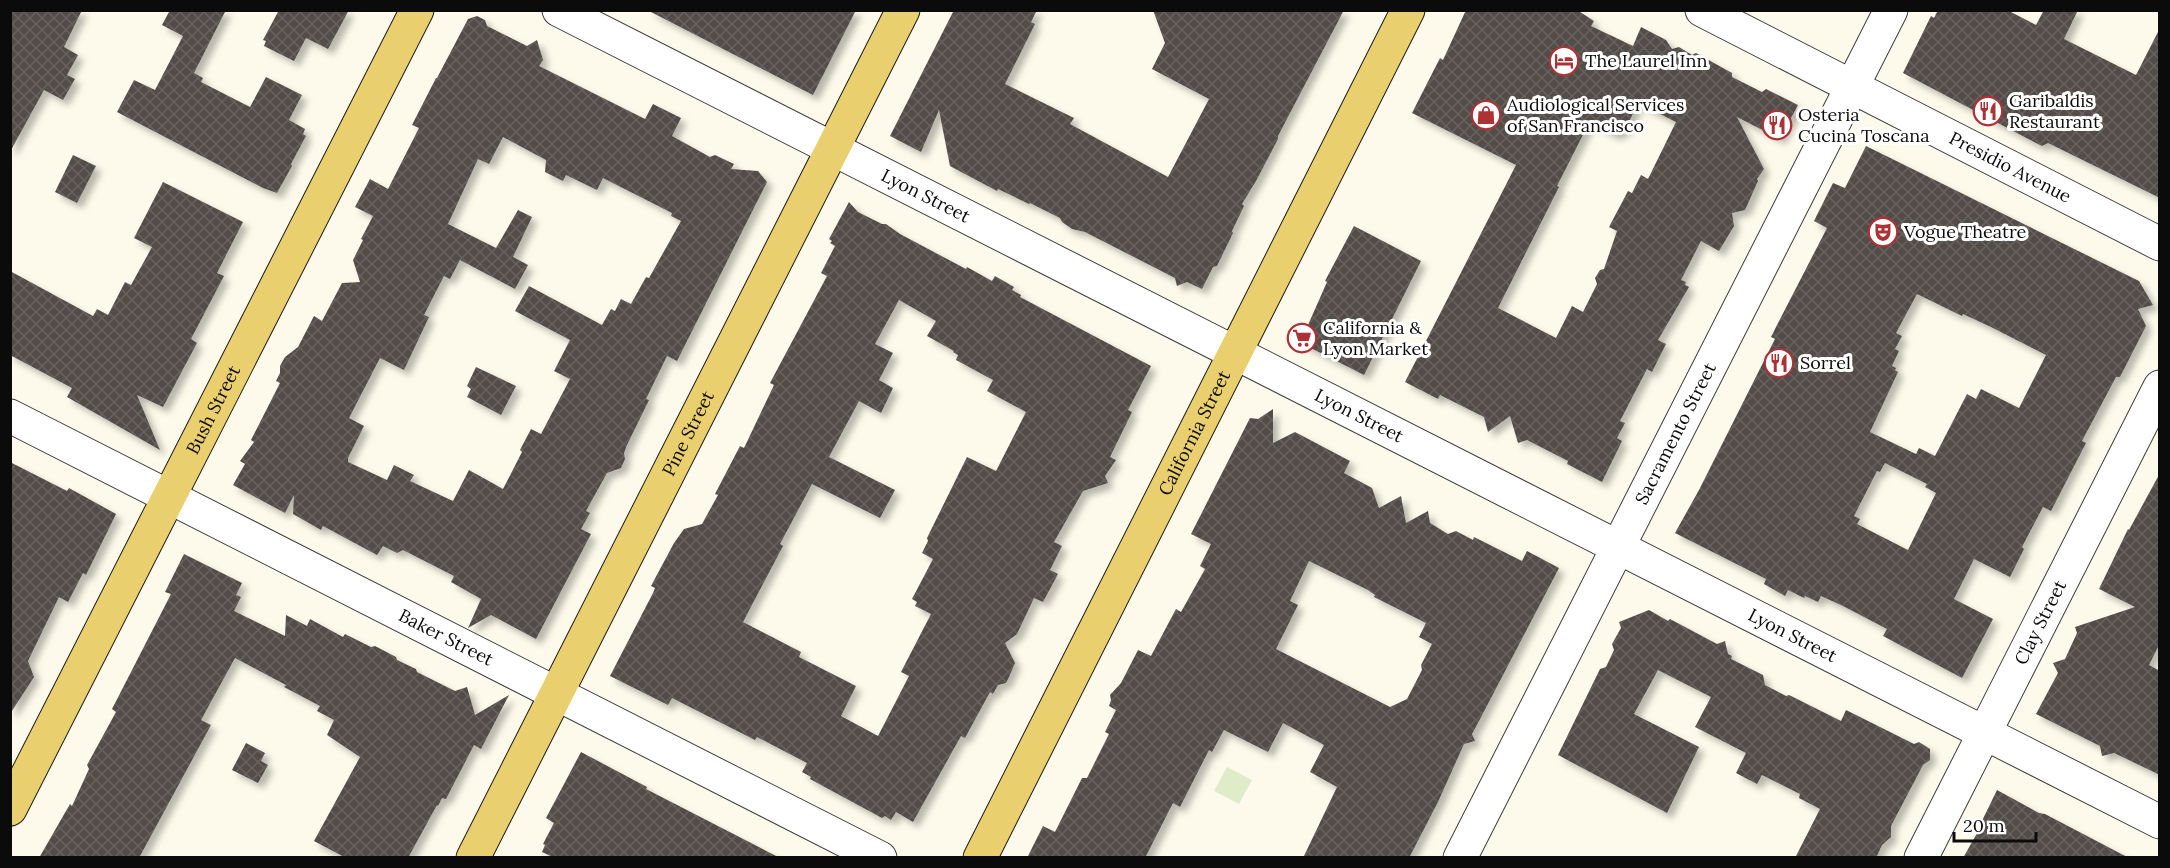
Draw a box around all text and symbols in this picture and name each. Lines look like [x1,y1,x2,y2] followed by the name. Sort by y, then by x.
[1548,45,1580,77] hotel icon: The Laurel Inn
[1585,49,1707,72] place label: The Laurel Inn
[2009,89,2100,133] place label: Garibaldis Restaurant
[1506,93,1684,137] place label: Audiological Services of San Francisco
[1972,95,2004,127] restaurant icon: Garibaldis Restaurant
[1470,99,1502,131] shop icon: Audiological Services of San Francisco
[1798,103,1929,147] place label: Osteria Cucina Toscana
[1761,109,1793,141] restaurant icon: Osteria Cucina Toscana
[1945,126,2075,208] street label: Presidio Avenue
[878,163,974,228] street label: Lyon Street
[1867,216,1899,248] theatre icon: Vogue Theatre
[1903,220,2027,243] place label: Vogue Theatre
[1323,316,1428,360] place label: California & Lyon Market
[1286,322,1318,354] supermarket icon: California & Lyon Market
[1763,347,1795,379] restaurant icon: Sorrel
[1800,351,1851,374] place label: Sorrel
[1630,359,1721,508] street label: Sacramento Street
[181,361,245,458] street label: Bush Street
[1153,366,1235,499] street label: California Street
[1311,383,1408,447] street label: Lyon Street
[657,387,719,480] street label: Pine Street
[2009,576,2071,669] street label: Clay Street
[395,603,498,671] street label: Baker Street
[1744,603,1841,667] street label: Lyon Street
[1954,805,2036,843] scale bar
[1963,814,2005,837] text: 20 m

